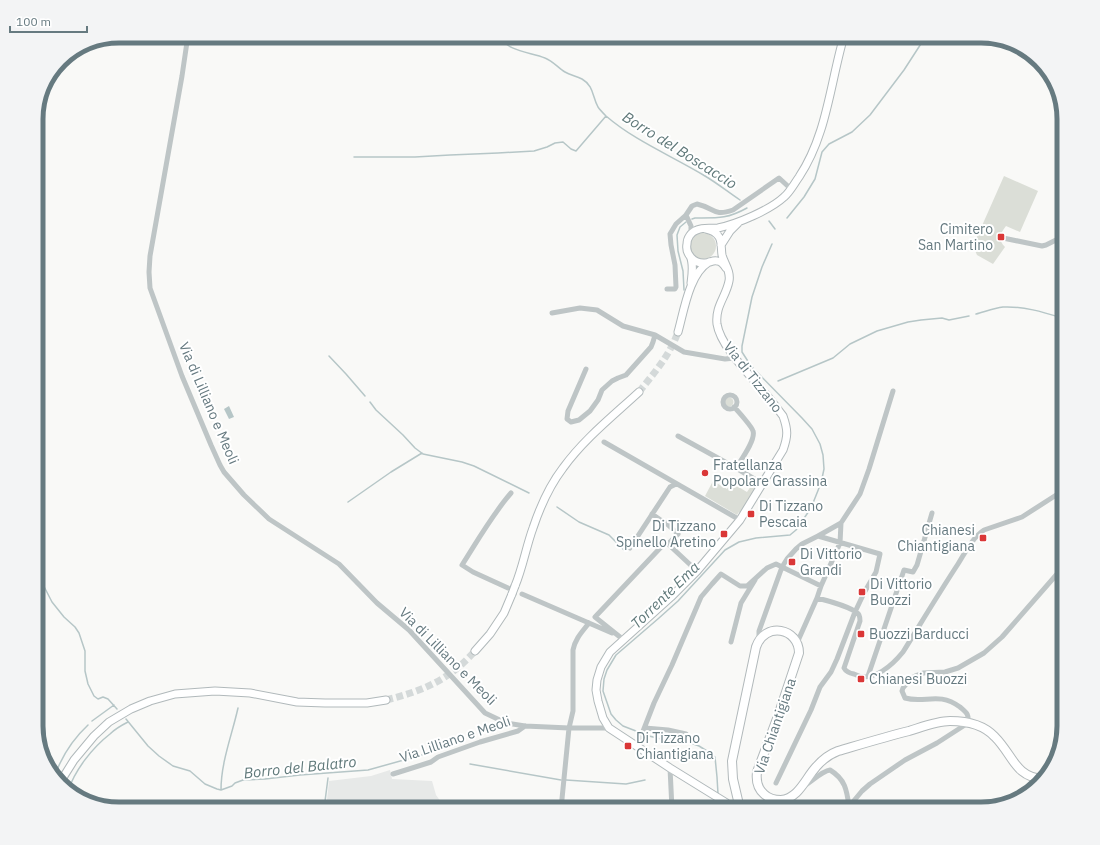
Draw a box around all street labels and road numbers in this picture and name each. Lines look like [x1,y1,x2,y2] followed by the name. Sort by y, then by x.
[720,338,787,416] street label: Via di Tizzano
[175,339,243,467] street label: Via di Lilliano e Meoli
[395,603,501,709] street label: Via di Lilliano e Meoli
[750,675,800,776] street label: Via Chiantigiana
[397,712,513,766] street label: Via Lilliano e Meoli

